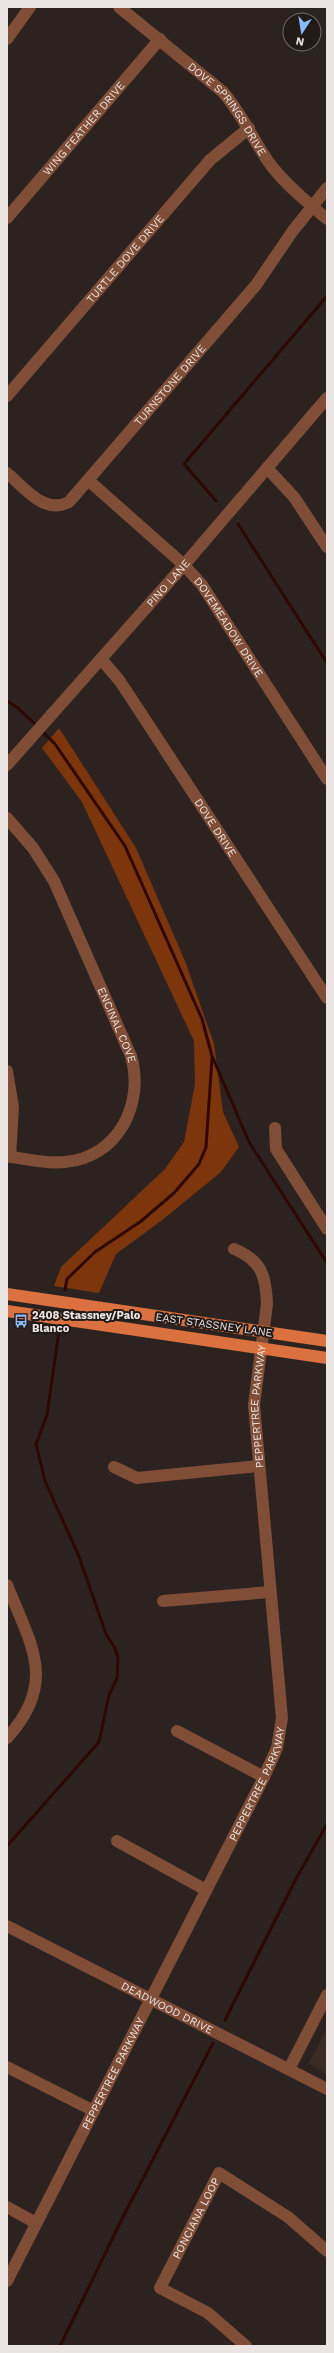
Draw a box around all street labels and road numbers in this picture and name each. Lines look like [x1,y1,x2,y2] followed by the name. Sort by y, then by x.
[185,60,269,158] street label: DOVE SPRINGS DRIVE
[40,79,127,178] street label: WING FEATHER DRIVE
[84,212,167,306] street label: TURTLE DOVE DRIVE
[131,342,208,428] street label: TURNSTONE DRIVE
[144,557,192,609] street label: PINO LANE
[191,574,266,680] street label: DOVEMEADOW DRIVE
[192,796,239,859] street label: DOVE DRIVE
[95,985,139,1064] street label: ENCINAL COVE
[155,1310,273,1340] street label: EAST STASSNEY LANE
[247,1343,268,1469] street label: PEPPERTREE PARKWAY
[226,1725,287,1843] street label: PEPPERTREE PARKWAY
[119,1979,216,2037] street label: DEADWOOD DRIVE
[79,2015,147,2132] street label: PEPPERTREE PARKWAY
[170,2175,222,2261] street label: PONCIANA LOOP

